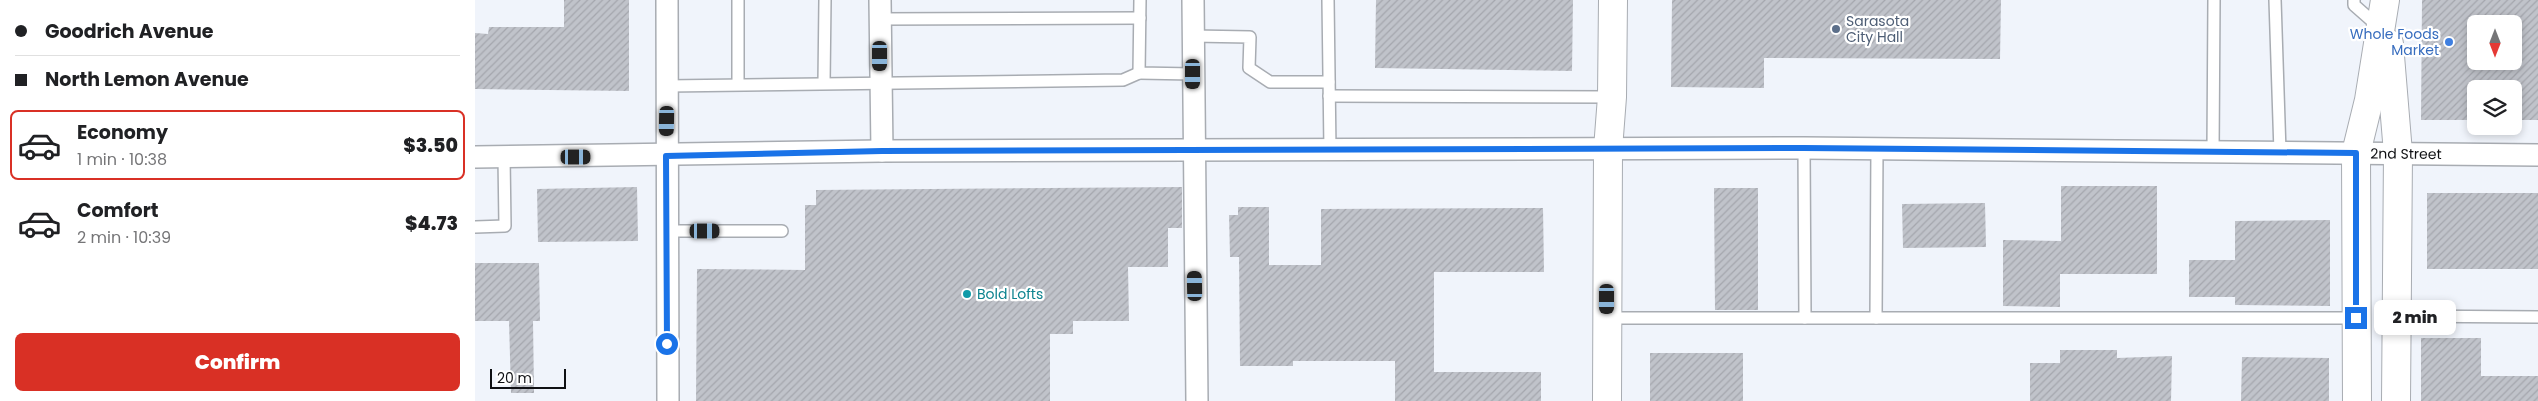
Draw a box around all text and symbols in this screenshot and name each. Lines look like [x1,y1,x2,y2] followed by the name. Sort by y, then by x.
[1846,11,1909,47] place label: Sarasota City Hall
[2467,15,2523,70] north arrow
[2467,15,2522,135] map controls
[45,18,214,45] text: Goodrich Avenue
[1830,23,1842,35] marker: Sarasota City Hall
[2350,24,2439,60] place label: Whole Foods Market
[2443,36,2455,48] marker: Whole Foods Market
[872,41,887,71] car
[1185,59,1200,89] car
[45,66,249,93] text: North Lemon Avenue
[2467,80,2522,135] button: layers
[659,106,674,136] car
[77,119,168,146] text: Economy
[17,123,62,168] icon: car
[403,132,458,159] text: $3.50
[2370,143,2442,164] street label: 2nd Street
[77,148,167,171] text: 1 min · 10:38
[561,150,591,165] car
[77,197,159,224] text: Comfort
[17,201,62,246] icon: car
[405,210,458,237] text: $4.73
[690,224,720,239] car
[77,226,171,249] text: 2 min · 10:39
[1187,271,1202,301] car
[977,284,1043,304] place label: Bold Lofts
[1599,284,1614,314] car
[961,288,973,300] marker: Bold Lofts
[2373,300,2456,336] callout: 2 min
[2392,306,2438,329] text: 2 min
[2345,307,2367,329] route end
[15,333,460,391] button: Confirm
[656,333,678,355] route start
[490,366,566,389] scale bar
[497,368,532,388] text: 20 m

